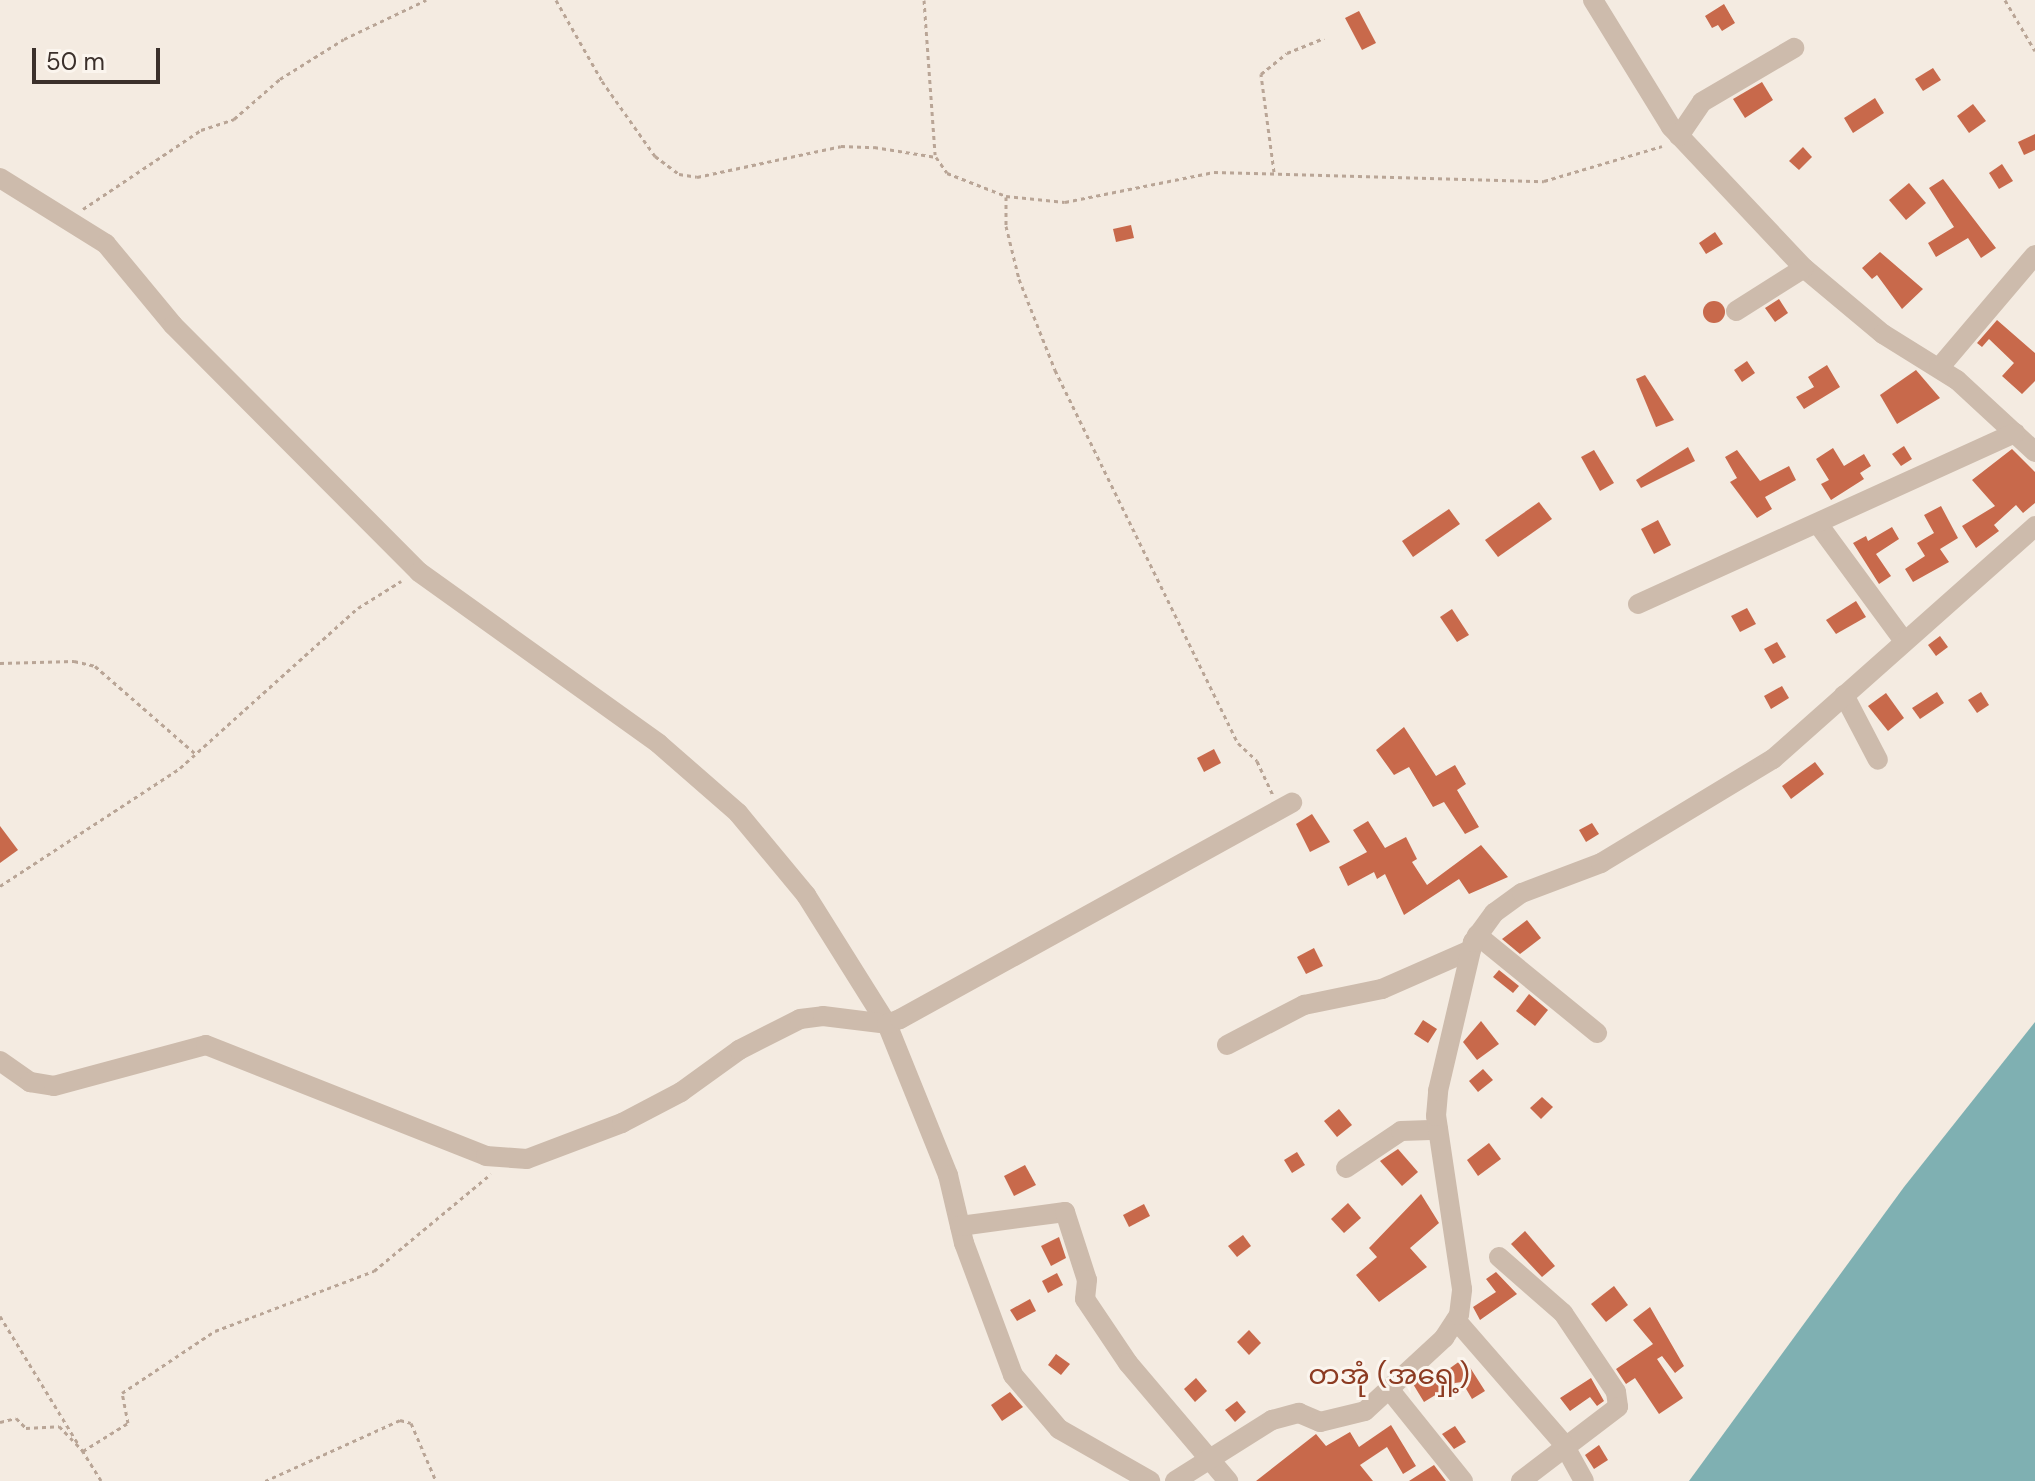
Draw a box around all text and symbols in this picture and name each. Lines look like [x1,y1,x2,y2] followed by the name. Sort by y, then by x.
[36,32,164,82] scale bar
[46,46,105,77] text: 50 m
[1308,1358,1470,1392] district label: တအုံ (အရှေ့)

